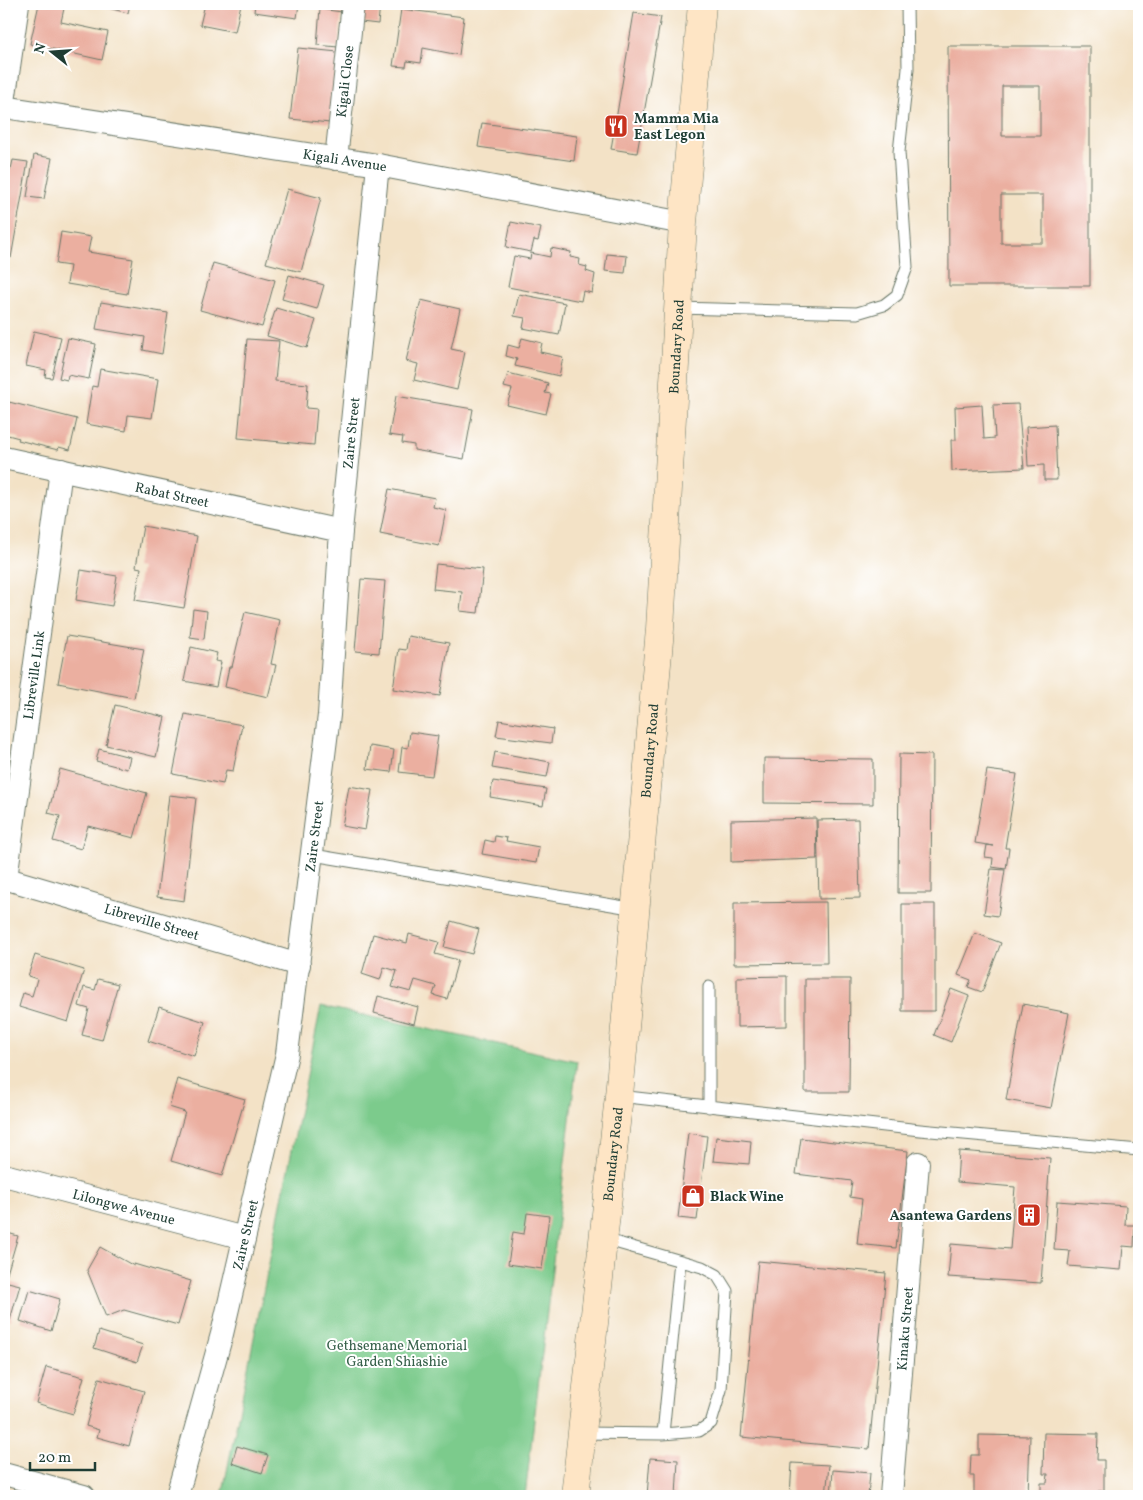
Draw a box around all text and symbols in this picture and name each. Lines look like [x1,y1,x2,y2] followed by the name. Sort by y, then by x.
[28,28,78,78] north arrow
[30,41,52,56] text: N
[333,44,359,119] street label: Kigali Close
[634,110,719,145] place label: Mamma Mia East Legon
[603,113,629,139] restaurant icon: Mamma Mia East Legon
[301,145,389,178] street label: Kigali Avenue
[665,299,690,395] street label: Boundary Road
[339,396,365,470] street label: Zaire Street
[133,479,211,513] street label: Rabat Street
[20,629,50,721] street label: Libreville Link
[637,703,664,799] street label: Boundary Road
[302,799,329,873] street label: Zaire Street
[101,900,201,946] street label: Libreville Street
[599,1106,629,1202] street label: Boundary Road
[680,1183,706,1209] shop icon: Black Wine
[70,1185,177,1231] street label: Lilongwe Avenue
[710,1188,784,1207] place label: Black Wine
[229,1198,264,1272] street label: Zaire Street
[1016,1202,1042,1228] building icon: Asantewa Gardens
[890,1207,1012,1226] place label: Asantewa Gardens
[893,1286,919,1371] street label: Kinaku Street
[327,1337,467,1372] park label: Gethsemane Memorial Garden Shiashie
[30,1440,95,1472] scale bar
[38,1448,71,1469] text: 20 m

